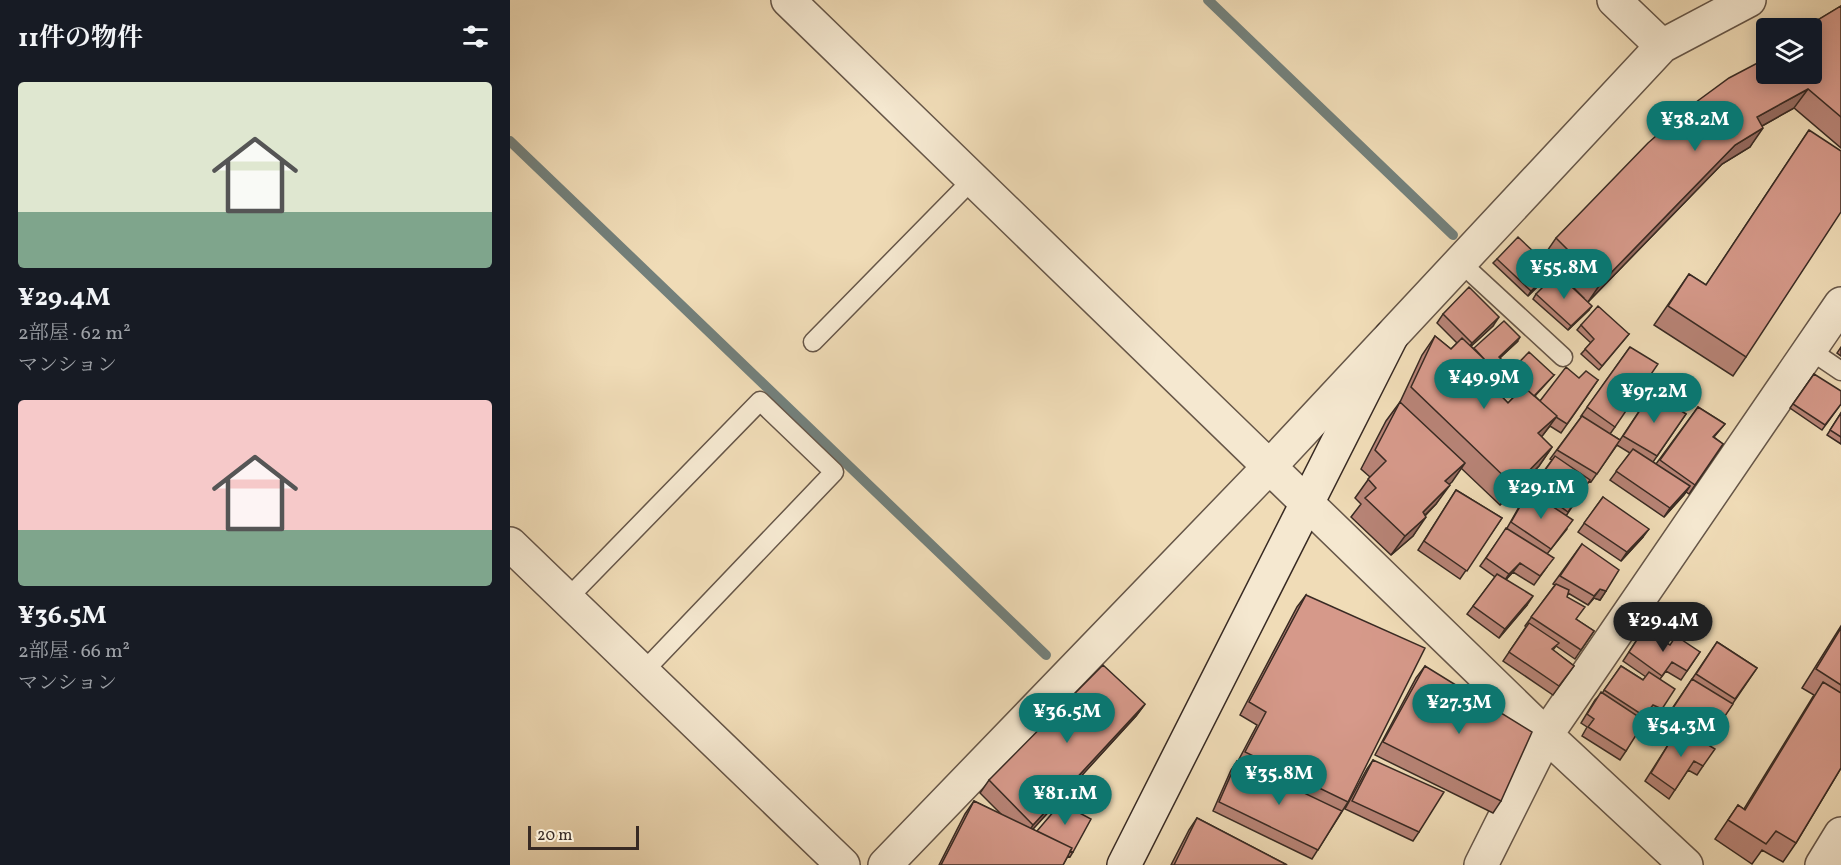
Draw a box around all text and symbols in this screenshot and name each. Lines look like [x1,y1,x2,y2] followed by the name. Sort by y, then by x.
[1756,18,1822,84] map controls
[1756,18,1822,84] button: layers
[459,20,492,53] icon: filters
[18,21,143,57] text: 11件の物件
[1646,101,1744,152] pin: ¥38.2M
[1661,106,1729,134] text: ¥38.2M
[201,121,309,229] icon: home
[1515,249,1613,300] pin: ¥55.8M
[1530,254,1598,282] text: ¥55.8M
[18,280,110,316] text: ¥29.4M
[18,320,131,348] text: 2部屋 · 62 m²
[18,352,117,380] text: マンション
[1435,359,1533,410] pin: ¥49.9M
[1448,364,1520,392] text: ¥49.9M
[1605,373,1703,424] pin: ¥97.2M
[1621,378,1687,406] text: ¥97.2M
[201,439,309,547] icon: home
[1492,469,1590,520] pin: ¥29.1M
[1507,474,1575,502] text: ¥29.1M
[18,598,107,634] text: ¥36.5M
[1614,602,1712,653] pin: ¥29.4M
[1627,607,1699,635] text: ¥29.4M
[18,638,130,666] text: 2部屋 · 66 m²
[18,670,117,698] text: マンション
[1410,684,1508,735] pin: ¥27.3M
[1426,689,1492,717] text: ¥27.3M
[1018,693,1116,744] pin: ¥36.5M
[1033,698,1101,726] text: ¥36.5M
[1632,707,1730,758] pin: ¥54.3M
[1646,712,1716,740] text: ¥54.3M
[1230,755,1328,806] pin: ¥35.8M
[1245,760,1313,788] text: ¥35.8M
[1016,775,1114,826] pin: ¥81.1M
[1033,780,1097,808] text: ¥81.1M
[528,823,639,850] scale bar
[537,825,572,847] text: 20 m

